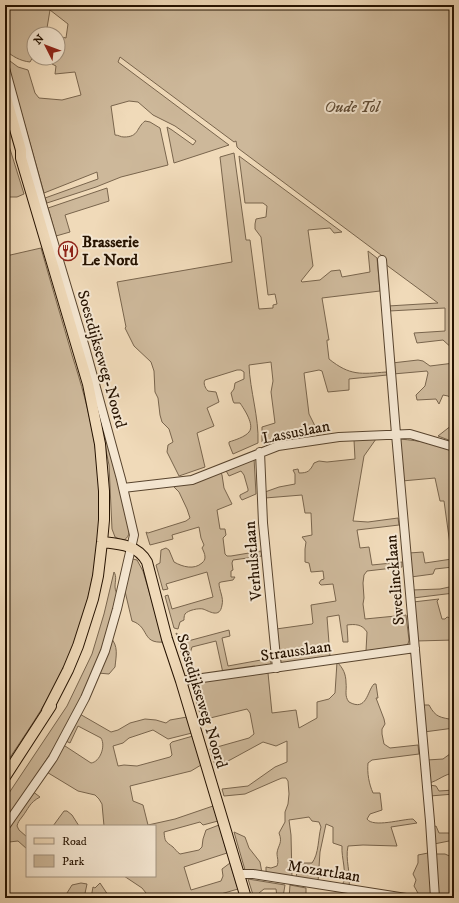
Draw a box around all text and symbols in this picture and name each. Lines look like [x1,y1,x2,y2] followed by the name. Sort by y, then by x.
[26,26,66,66] north arrow
[31,32,48,48] text: N
[324,97,381,117] park label: Oude Tol
[82,232,139,270] place label: Brasserie Le Nord
[57,240,79,262] restaurant icon: Brasserie Le Nord
[73,288,131,430] street label: Soestdijkseweg-Noord
[260,415,332,448] street label: Lassuslaan
[240,520,267,603] street label: Verhulstlaan
[381,533,409,626] street label: Sweelincklaan
[172,631,232,771] street label: Soestdijkseweg Noord
[259,636,333,666] street label: Strausslaan
[26,825,156,877] legend
[62,834,87,849] text: Road
[62,854,84,869] text: Park
[286,855,363,887] street label: Mozartlaan

